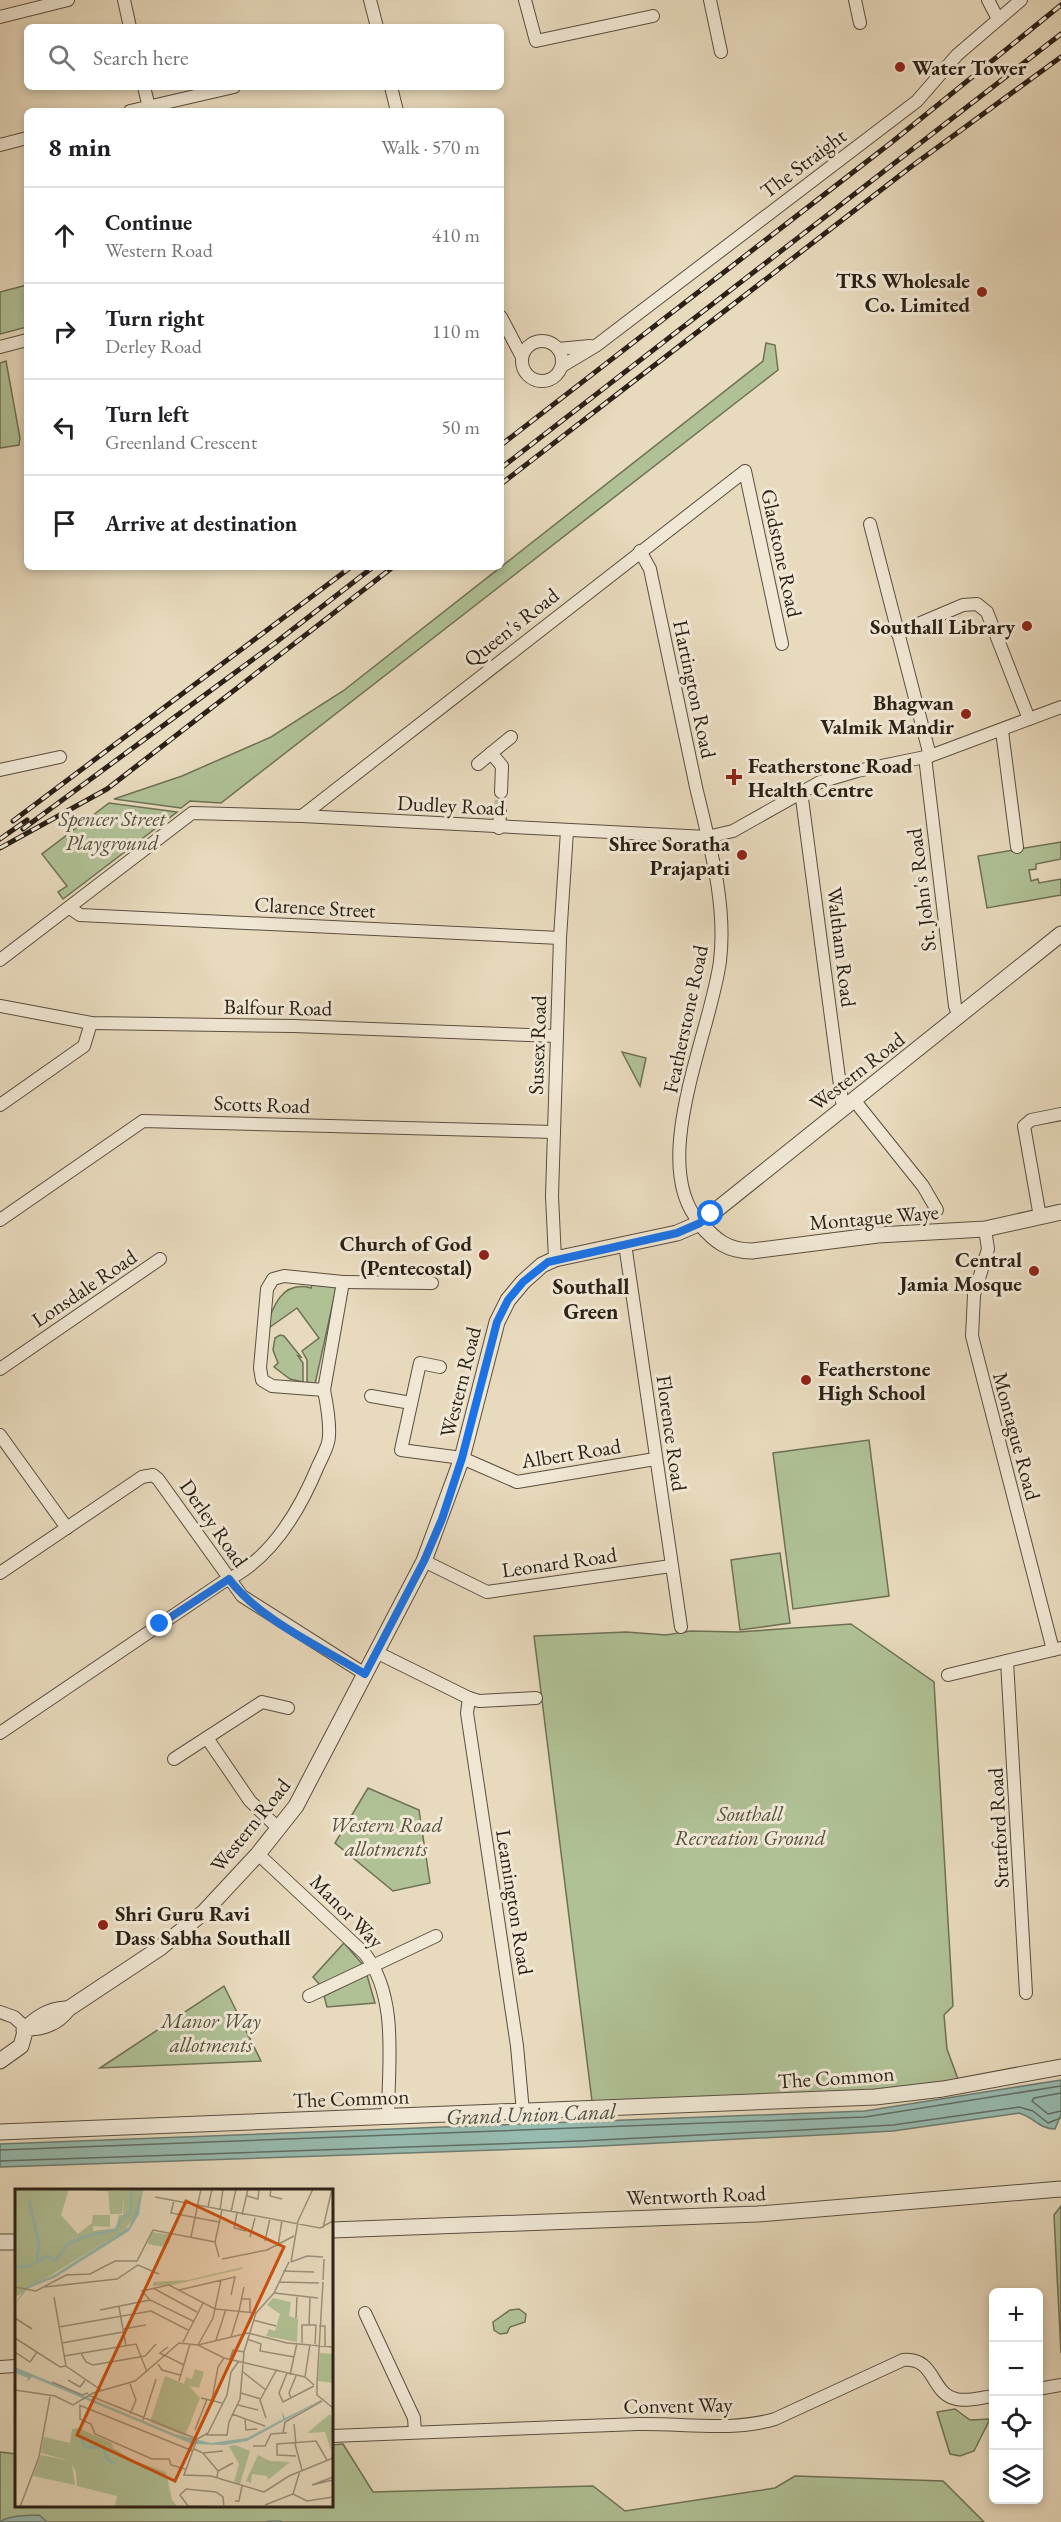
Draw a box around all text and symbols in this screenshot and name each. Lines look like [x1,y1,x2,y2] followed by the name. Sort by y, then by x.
[24,24,504,90] search box
[45,41,78,74] icon: search
[93,43,188,72] text: Search here
[912,54,1027,81] place label: Water Tower
[893,60,907,74] marker: Water Tower
[755,122,852,204] street label: The Straight
[48,130,111,164] text: 8 min
[381,134,480,160] text: Walk · 570 m
[105,208,192,237] text: Continue
[48,219,81,252] icon: ahead
[432,222,480,248] text: 410 m
[105,237,213,263] text: Western Road
[836,267,970,318] place label: TRS Wholesale Co. Limited
[975,285,989,299] marker: TRS Wholesale Co. Limited
[105,304,204,333] text: Turn right
[48,315,81,348] icon: right
[432,318,480,344] text: 110 m
[105,333,202,359] text: Derley Road
[105,400,189,429] text: Turn left
[48,411,81,444] icon: left
[441,414,480,440] text: 50 m
[105,429,257,455] text: Greenland Crescent
[755,486,809,620] street label: Gladstone Road
[48,507,81,540] icon: arrive
[105,509,297,538] text: Arrive at destination
[458,581,565,673] street label: Queen's Road
[870,613,1016,640] place label: Southall Library
[667,617,723,761] street label: Hartington Road
[1020,619,1034,633] marker: Southall Library
[820,689,954,740] place label: Bhagwan Valmik Mandir
[959,707,973,721] marker: Bhagwan Valmik Mandir
[748,752,913,803] place label: Featherstone Road Health Centre
[725,768,743,786] marker: Featherstone Road Health Centre
[396,789,506,821] street label: Dudley Road
[57,805,166,856] park label: Spencer Street Playground
[900,827,942,953] street label: St. John's Road
[609,830,731,881] place label: Shree Soratha Prajapati
[735,848,749,862] marker: Shree Soratha Prajapati
[821,885,863,1009] street label: Waltham Road
[254,890,377,924] street label: Clarence Street
[656,942,714,1095] street label: Featherstone Road
[224,993,333,1021] street label: Balfour Road
[522,994,552,1095] street label: Sussex Road
[804,1025,910,1116] street label: Western Road
[213,1089,311,1119] street label: Scotts Road
[808,1198,940,1236] street label: Montague Waye
[697,1200,723,1226] route start
[340,1230,472,1281] place label: Church of God (Pentecostal)
[26,1243,142,1333] street label: Lonsdale Road
[898,1246,1022,1297] place label: Central Jamia Mosque
[477,1248,491,1262] marker: Church of God (Pentecostal)
[1027,1264,1041,1278] marker: Central Jamia Mosque
[552,1272,630,1326] district label: Southall Green
[433,1323,487,1440] street label: Western Road
[818,1355,931,1406] place label: Featherstone High School
[987,1369,1047,1503] street label: Montague Road
[650,1373,694,1493] street label: Florence Road
[799,1373,813,1387] marker: Featherstone High School
[518,1432,623,1474] street label: Albert Road
[174,1474,254,1573] street label: Derley Road
[500,1541,619,1583] street label: Leonard Road
[146,1610,172,1636] route end
[981,1767,1015,1889] street label: Stratford Road
[204,1772,296,1877] street label: Western Road
[674,1800,826,1851] park label: Southall Recreation Ground
[329,1811,443,1862] park label: Western Road allotments
[490,1827,540,1977] street label: Leamington Road
[304,1868,390,1954] street label: Manor Way
[115,1900,290,1951] place label: Shri Guru Ravi Dass Sabha Southall
[96,1918,110,1932] marker: Shri Guru Ravi Dass Sabha Southall
[159,2007,261,2058] park label: Manor Way allotments
[777,2059,895,2095] street label: The Common
[292,2082,410,2114] street label: The Common
[445,2097,617,2131] water label: Grand Union Canal
[626,2179,767,2211] street label: Wentworth Road
[15,2189,333,2507] inset map
[989,2288,1043,2504] map controls
[989,2288,1043,2342] button: +
[989,2342,1043,2396] button: −
[623,2391,734,2419] street label: Convent Way
[989,2396,1043,2450] button: locate
[989,2450,1043,2504] button: layers

